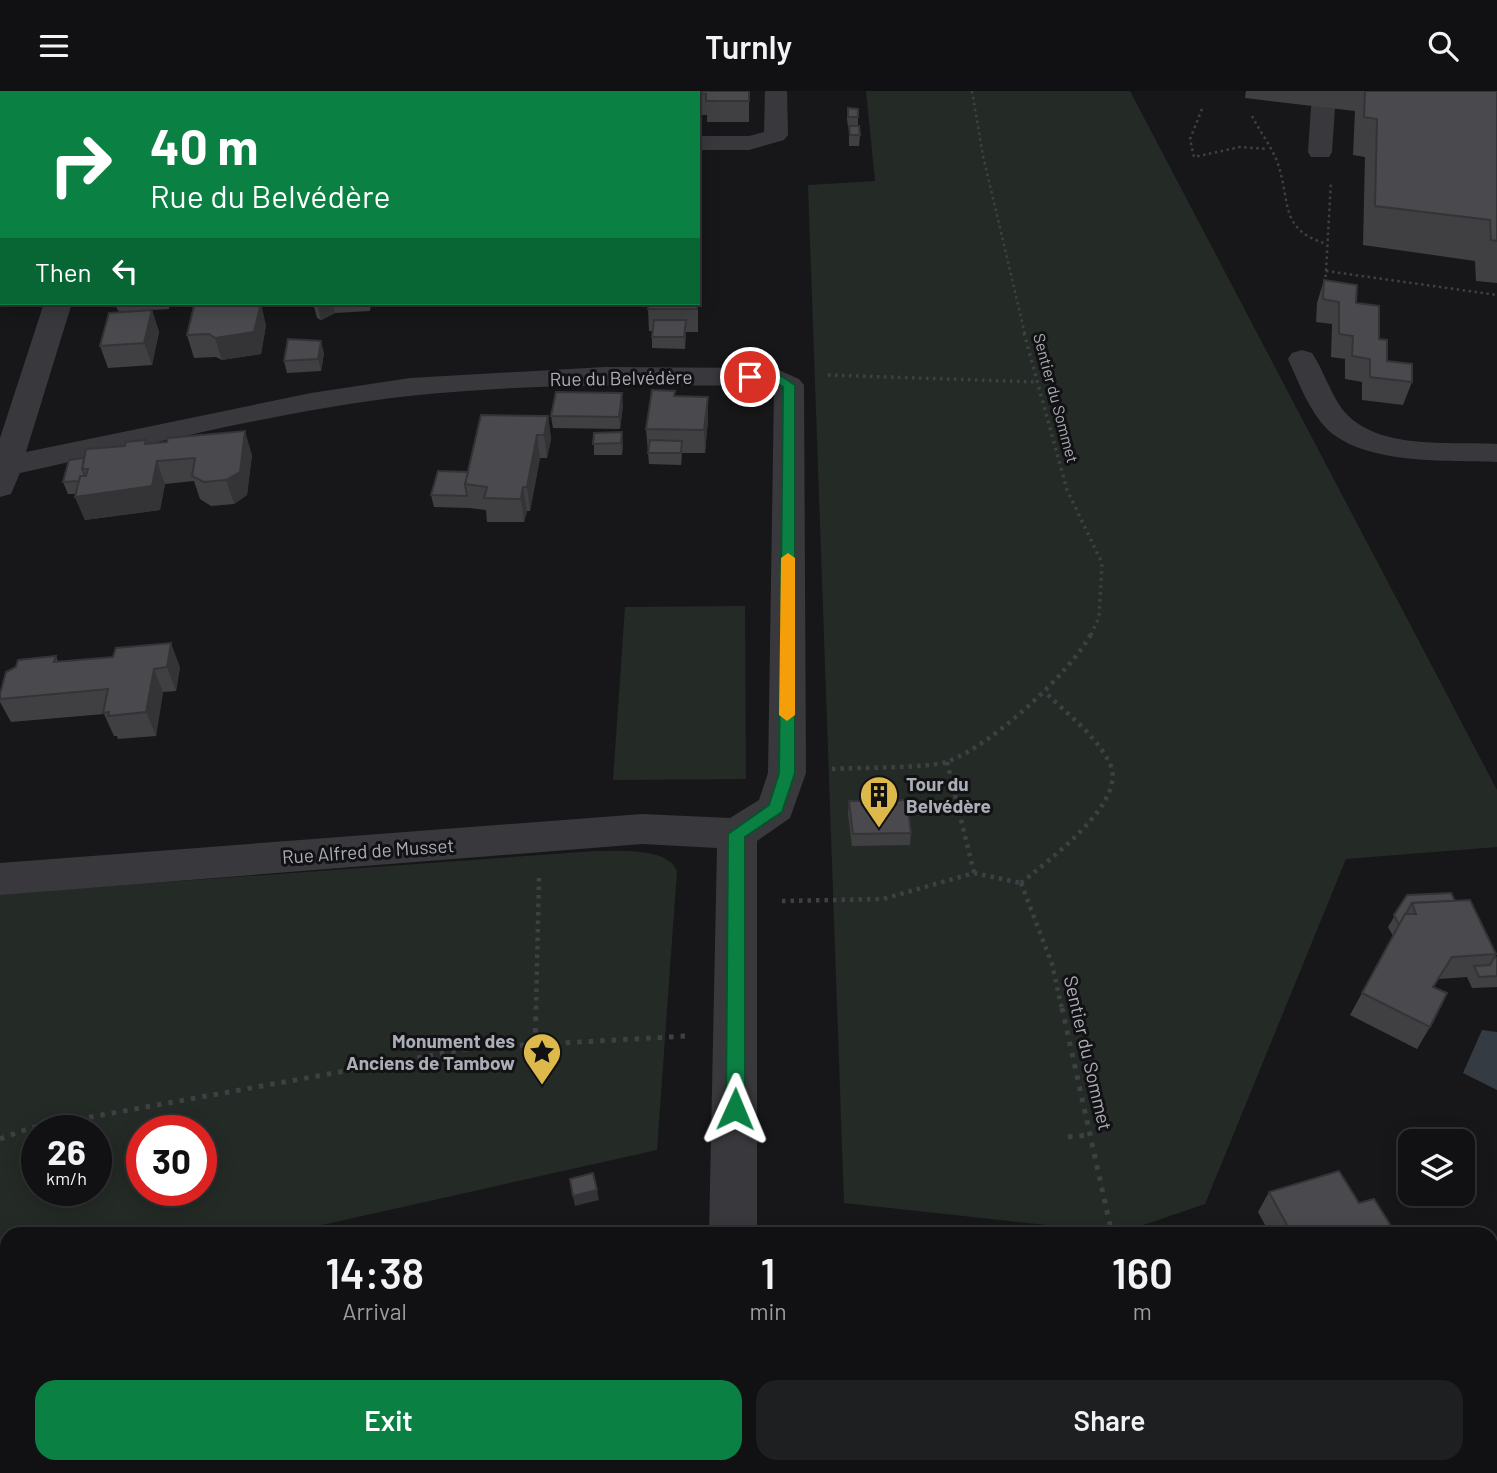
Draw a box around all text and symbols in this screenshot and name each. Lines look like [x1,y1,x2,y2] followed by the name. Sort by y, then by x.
[35,27,73,65] icon: menu
[705,27,792,65] text: Turnly
[1424,27,1462,65] icon: search
[150,116,258,175] text: 40 m
[35,119,126,210] icon: right
[150,176,390,214] text: Rue du Belvédère
[106,252,144,290] icon: left
[35,256,92,287] text: Then
[1030,331,1083,465] street label: Sentier du Sommet
[720,347,780,407] pin
[731,358,769,396] icon: arrive
[549,365,693,390] street label: Rue du Belvédère
[906,772,991,817] place label: Tour du Belvédère
[858,774,900,829] building icon: Tour du Belvédère
[281,833,455,868] street label: Rue Alfred de Musset
[1060,973,1117,1132] street label: Sentier du Sommet
[346,1029,515,1074] place label: Monument des Anciens de Tambow
[521,1031,563,1086] place icon: Monument des Anciens de Tambow
[698,1072,772,1146] position arrow
[126,1115,217,1206] speed limit sign: 30
[1398,1129,1475,1206] map controls
[1398,1129,1475,1206] button: layers
[47,1130,86,1172] text: 26
[46,1167,87,1189] text: km/h
[325,1247,424,1297] text: 14:38
[761,1247,775,1297] text: 1
[1112,1247,1173,1297] text: 160
[343,1297,407,1325] text: Arrival
[749,1297,787,1325] text: min
[1133,1297,1152,1325] text: m
[35,1380,742,1460] button: Exit
[756,1380,1463,1460] button: Share

